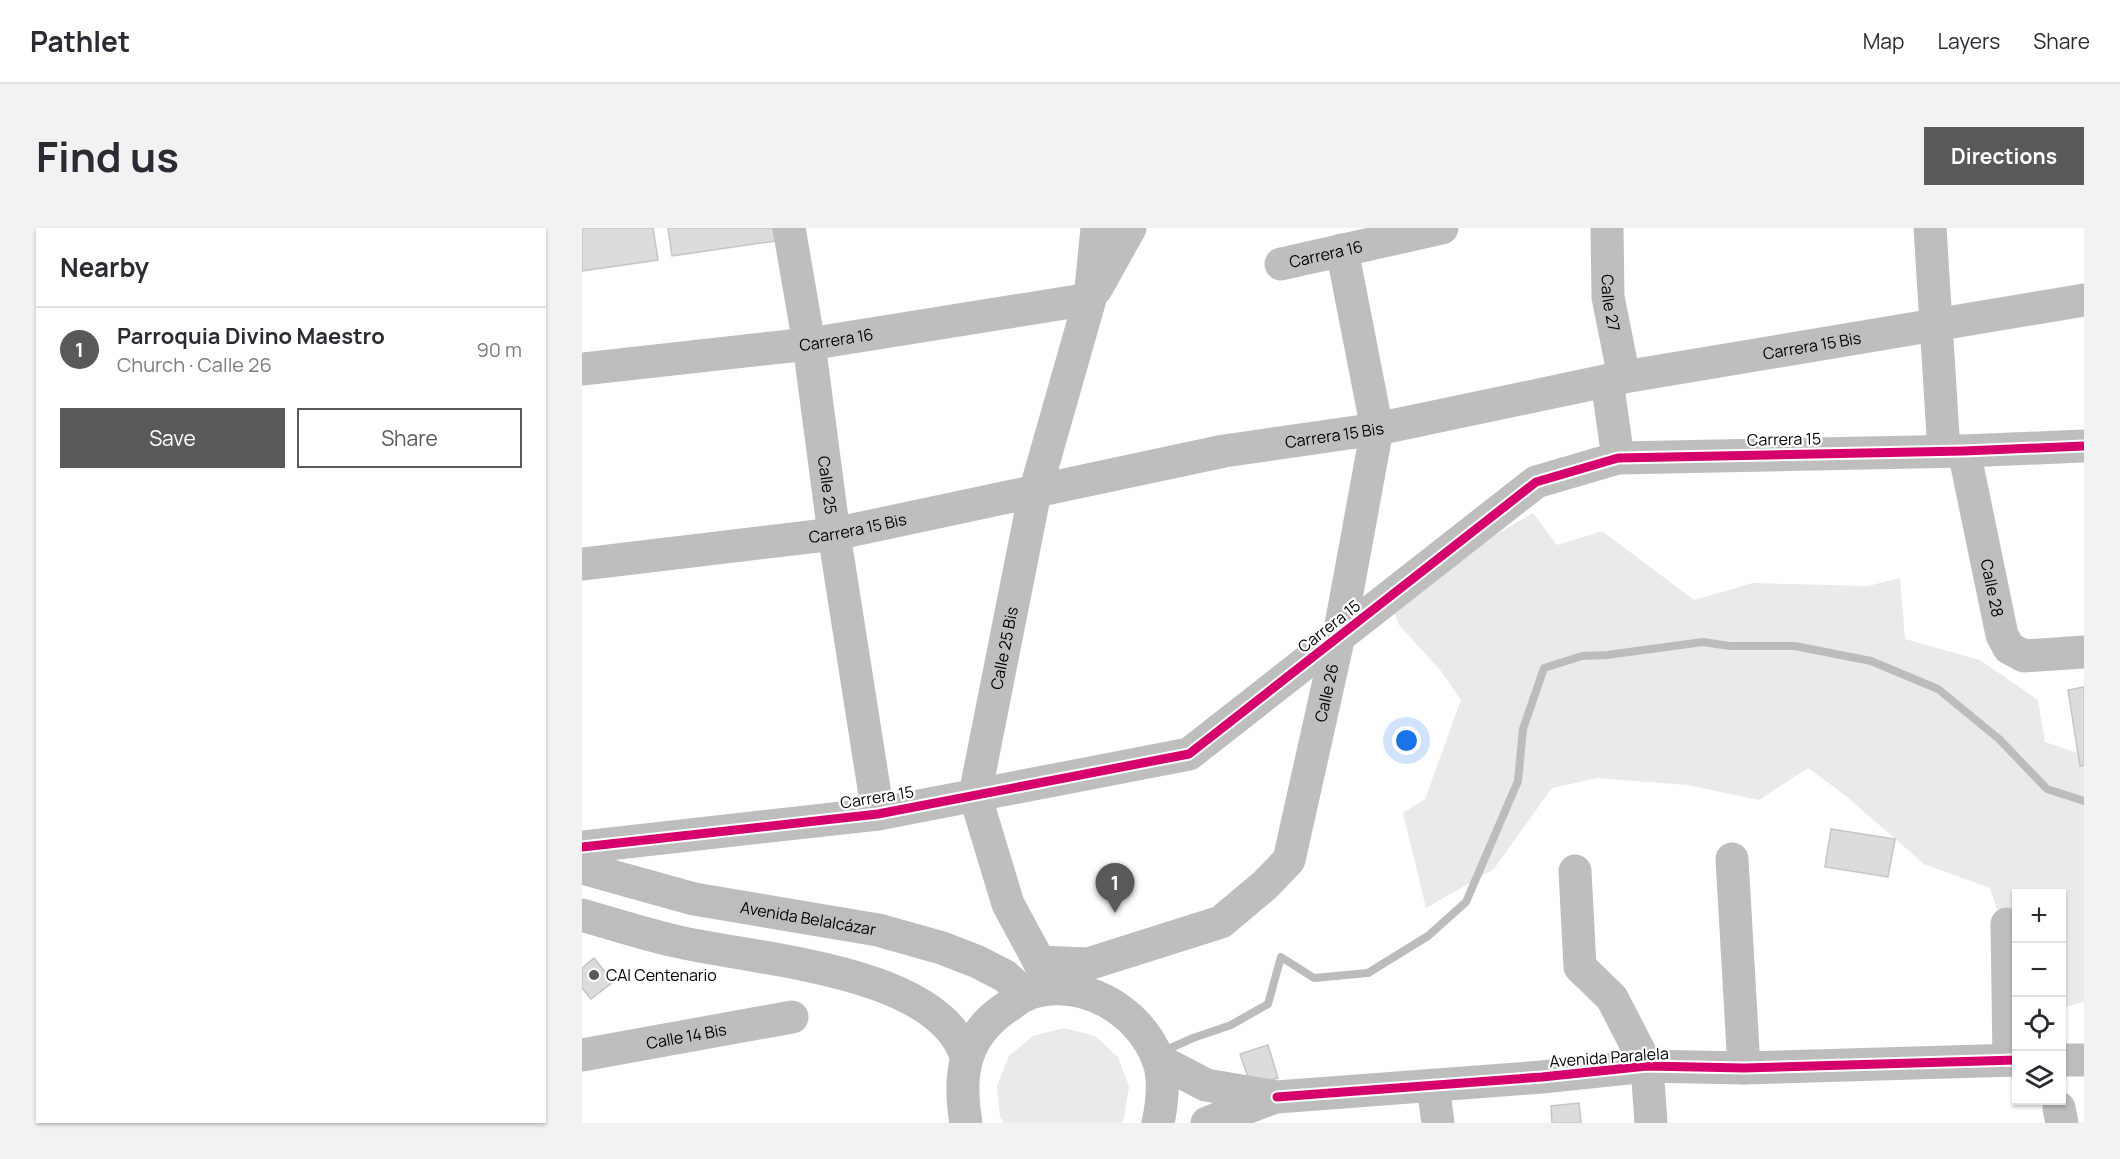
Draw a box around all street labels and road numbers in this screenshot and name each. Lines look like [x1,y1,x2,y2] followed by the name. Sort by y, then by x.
[1287,235,1365,273] street label: Carrera 16
[1597,274,1626,333] street label: Calle 27
[798,323,875,356] street label: Carrera 16
[1761,327,1863,365] street label: Carrera 15 Bis
[1284,417,1386,453] street label: Carrera 15 Bis
[1747,427,1821,451] street label: Carrera 15
[813,454,842,516] street label: Calle 25
[807,508,909,548] street label: Carrera 15 Bis
[1976,557,2009,619] street label: Calle 28
[1293,595,1365,657] street label: Carrera 15
[985,605,1023,691] street label: Calle 25 Bis
[1309,661,1344,724] street label: Calle 26
[839,780,915,814] street label: Carrera 15
[739,896,878,941] street label: Avenida Belalcázar
[644,1018,728,1054] street label: Calle 14 Bis
[1549,1042,1669,1072] street label: Avenida Paralela

